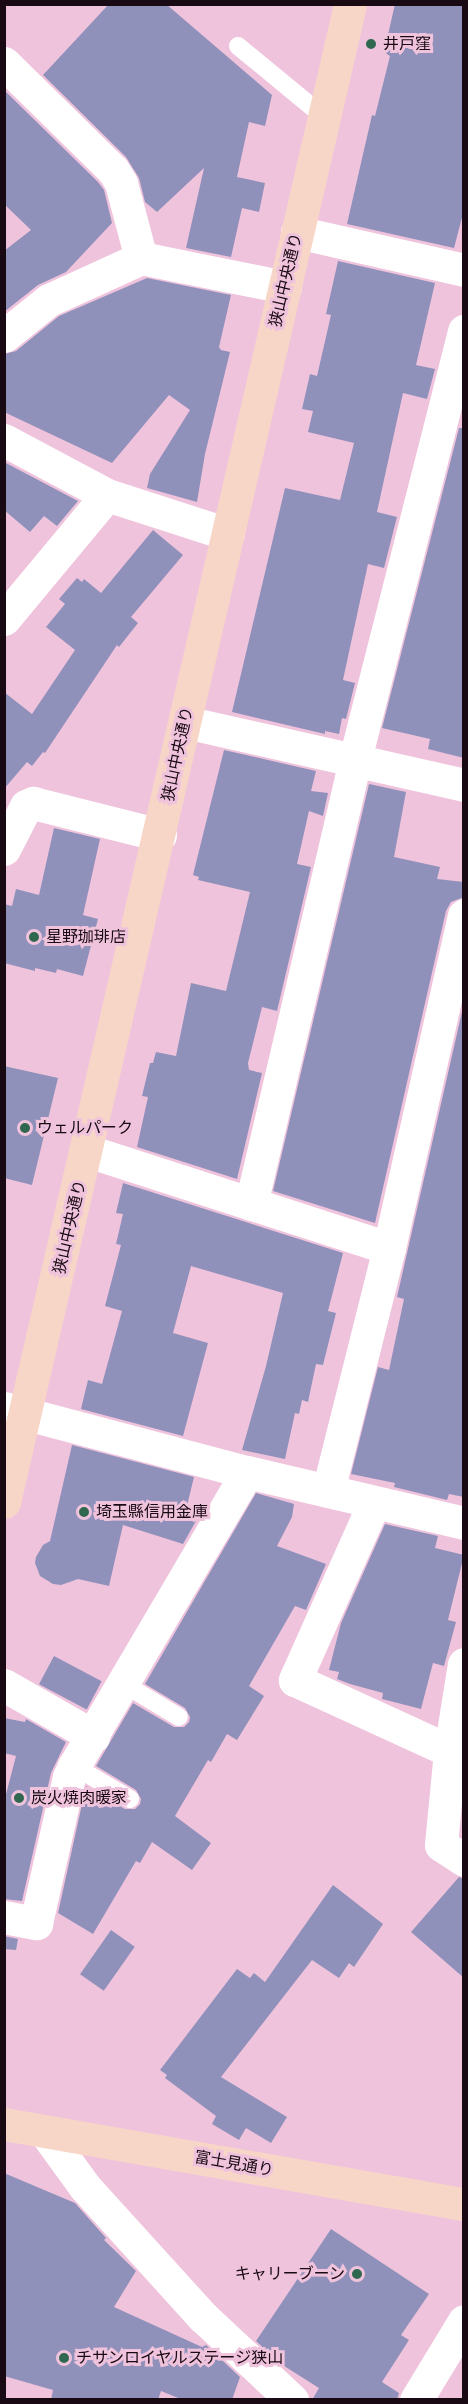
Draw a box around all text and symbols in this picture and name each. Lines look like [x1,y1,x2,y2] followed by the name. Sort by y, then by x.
[383,34,431,54] place label: 井戸窪
[364,37,378,51] marker: 井戸窪
[266,231,306,329] street label: 狭山中央通り
[159,705,197,803] street label: 狭山中央通り
[46,927,126,947] place label: 星野珈琲店
[27,930,41,944] marker: 星野珈琲店
[37,1118,133,1138] place label: ウェルパーク
[18,1121,32,1135] marker: ウェルパーク
[50,1178,90,1276] street label: 狭山中央通り
[96,1502,208,1522] place label: 埼玉縣信用金庫
[77,1505,91,1519] marker: 埼玉縣信用金庫
[31,1788,127,1808] place label: 炭火焼肉暖家
[12,1791,26,1805] marker: 炭火焼肉暖家
[193,2148,275,2180] street label: 富士見通り
[233,2264,345,2284] place label: キャリーブーン
[350,2267,364,2281] marker: キャリーブーン
[76,2348,284,2368] place label: チサンロイヤルステージ狭山
[57,2351,71,2365] marker: チサンロイヤルステージ狭山

